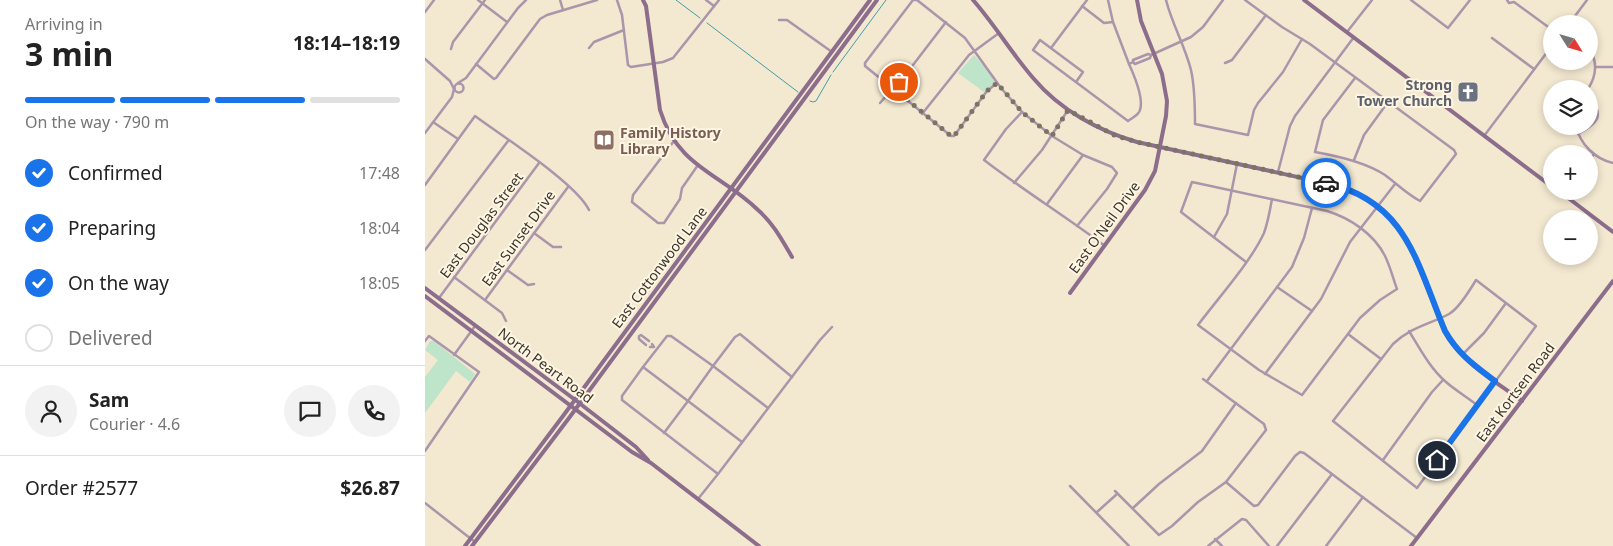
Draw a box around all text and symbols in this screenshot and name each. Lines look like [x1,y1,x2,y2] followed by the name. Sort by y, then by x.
[25,13,103,35] text: Arriving in
[1543,15,1597,70] north arrow
[1543,15,1598,265] map controls
[293,30,400,56] text: 18:14–18:19
[25,32,113,75] text: 3 min
[878,61,920,103] pin
[885,68,913,96] icon: bag
[1357,75,1452,110] place label: Strong Tower Church
[1456,80,1480,104] church icon: Strong Tower Church
[1543,80,1598,135] button: layers
[25,111,169,133] text: On the way · 790 m
[620,123,721,158] place label: Family History Library
[592,128,616,152] library icon: Family History Library
[1543,145,1598,200] button: +
[1301,158,1351,208] courier
[25,159,53,187] icon: check
[68,160,163,186] text: Confirmed
[359,162,400,184] text: 17:48
[435,168,527,282] street label: East Douglas Street
[1312,169,1340,197] icon: car
[1064,177,1144,277] street label: East O'Neil Drive
[477,186,559,290] street label: East Sunset Drive
[607,202,711,332] street label: East Cottonwood Lane
[1543,210,1598,265] button: −
[25,214,53,242] icon: check
[68,215,156,241] text: Preparing
[359,217,400,239] text: 18:04
[25,269,53,297] icon: check
[68,270,169,296] text: On the way
[359,272,400,294] text: 18:05
[495,323,597,407] street label: North Peart Road
[68,325,153,351] text: Delivered
[1471,339,1559,445] street label: East Kortsen Road
[25,385,77,437] button: person
[284,385,336,437] button: chat
[348,385,400,437] button: phone
[89,387,129,413] text: Sam
[89,413,180,435] text: Courier · 4.6
[1416,439,1458,481] pin
[1423,446,1451,474] icon: home
[25,475,138,501] text: Order #2577
[340,475,400,501] text: $26.87

